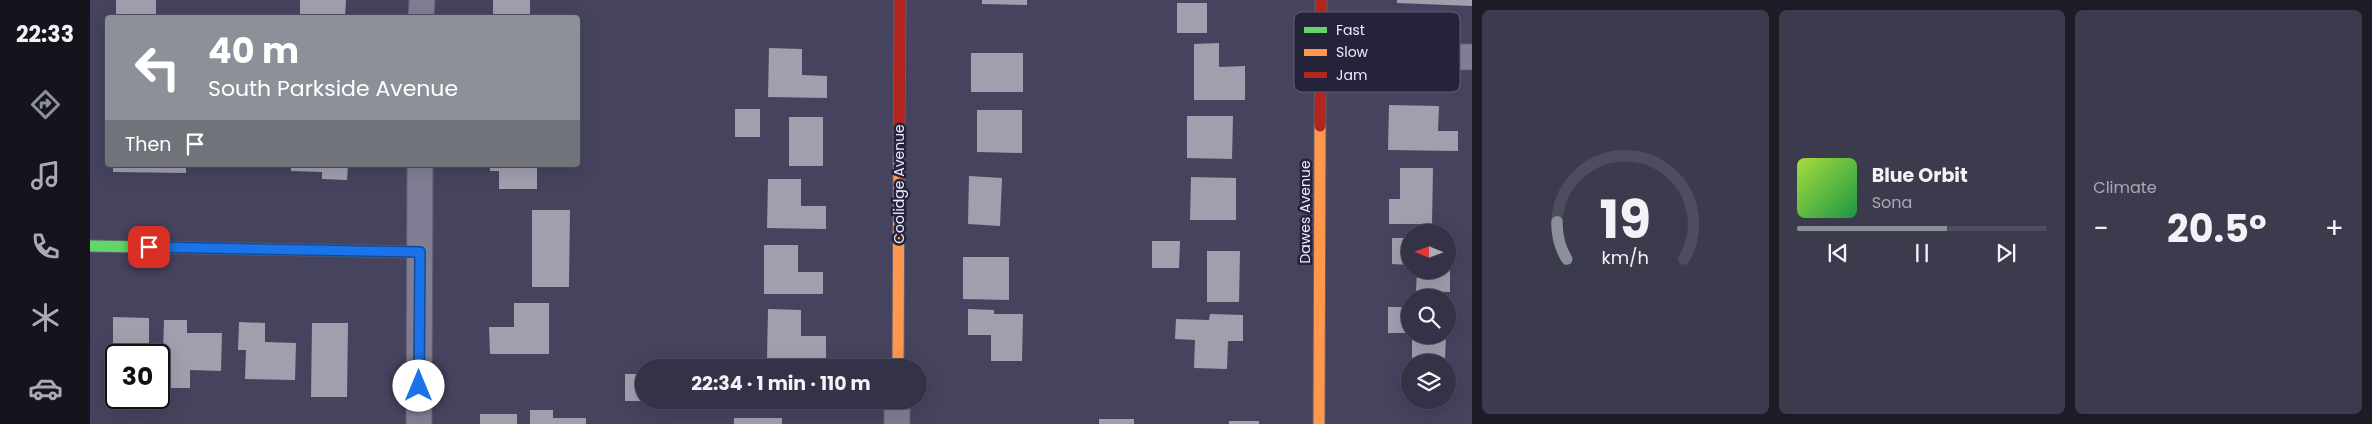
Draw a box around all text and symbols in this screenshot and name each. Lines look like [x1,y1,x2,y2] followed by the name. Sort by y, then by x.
[1294,12,1460,92] legend
[16,19,74,50] text: 22:33
[1336,20,1365,40] text: Fast
[208,26,299,75] text: 40 m
[125,35,190,100] icon: left
[1336,42,1369,62] text: Slow
[1336,65,1367,85] text: Jam
[208,73,458,104] text: South Parkside Avenue
[28,87,63,122] icon: directions
[889,124,909,244] street label: Coolidge Avenue
[181,130,209,158] icon: arrive
[125,131,171,158] text: Then
[28,158,63,193] icon: music
[1295,160,1315,264] street label: Dawes Avenue
[1872,162,1968,189] text: Blue Orbit
[2093,176,2157,199] text: Climate
[1600,183,1651,256] text: 19
[1872,191,1912,214] text: Sona
[2167,202,2267,255] text: 20.5°
[2093,209,2109,248] text: −
[2325,209,2344,248] text: +
[1401,224,1456,279] north arrow
[1401,224,1456,409] map controls
[128,226,170,268] pin
[28,229,63,264] icon: phone
[135,233,163,261] icon: arrive
[1824,239,1852,267] icon: previous
[1908,239,1936,267] icon: pause
[1992,239,2020,267] icon: next
[1602,245,1649,270] text: km/h
[1401,289,1456,344] button: search
[28,300,63,335] icon: climate
[105,344,170,409] speed limit sign: 30
[1401,354,1456,409] button: layers
[392,359,444,411] position arrow
[691,370,871,397] text: 22:34 · 1 min · 110 m
[28,371,63,406] icon: car

